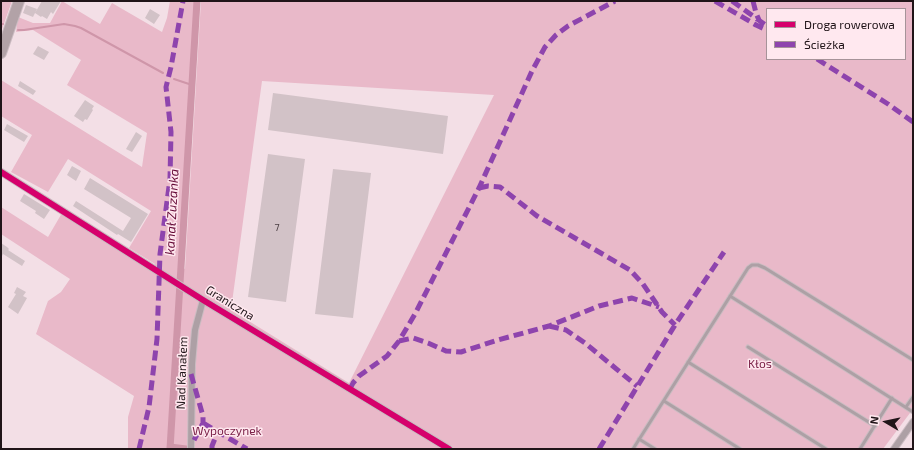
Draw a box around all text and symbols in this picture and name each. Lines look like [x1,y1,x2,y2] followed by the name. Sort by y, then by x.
[766,8,906,60] legend
[804,17,895,31] text: Droga rowerowa
[804,37,845,51] text: Ścieżka
[162,169,182,255] water label: kanał Zuzanka
[274,222,280,234] house number: 7
[203,282,257,324] street label: Graniczna
[174,336,190,410] street label: Nad Kanałem
[748,357,772,371] park label: Kłos
[866,402,906,442] north arrow
[867,415,881,425] text: N
[192,424,262,438] park label: Wypoczynek

